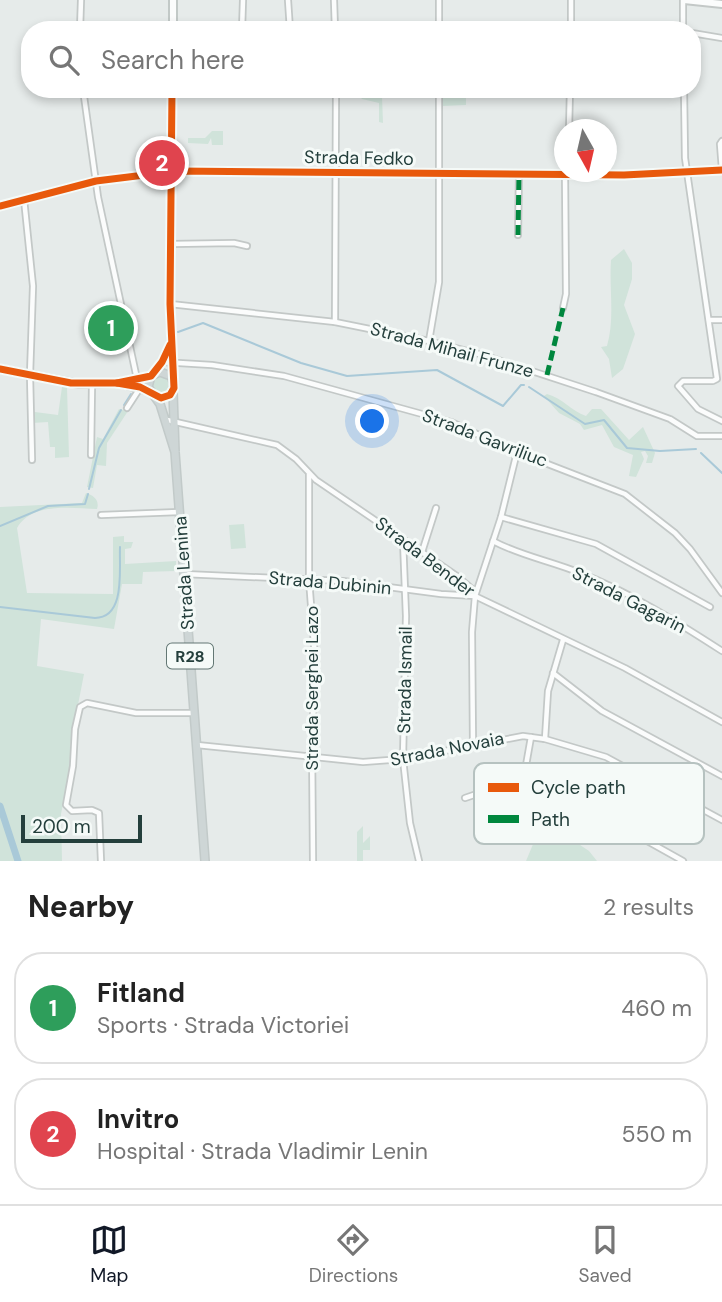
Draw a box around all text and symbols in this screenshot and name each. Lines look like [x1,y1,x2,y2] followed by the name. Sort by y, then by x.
[21,21,701,98] search box
[45,41,83,79] icon: search
[101,43,244,77] text: Search here
[554,119,617,182] north arrow
[139,137,185,189] pin: 2
[304,145,414,171] street label: Strada Fedko
[88,302,134,354] pin: 1
[368,317,536,383] street label: Strada Mihail Frunze
[419,403,551,473] street label: Strada Gavriliuc
[355,404,389,438] your location
[370,511,480,603] street label: Strada Bender
[168,515,200,631] street label: Strada Lenina
[568,561,690,639] street label: Strada Gagarin
[268,566,392,600] street label: Strada Dubinin
[300,606,324,770] street label: Strada Serghei Lazo
[392,626,418,734] street label: Strada Ismail
[167,643,213,668] road number: R28
[388,726,506,772] street label: Strada Novaia
[474,763,704,844] legend
[531,775,626,800] text: Cycle path
[531,807,570,832] text: Path
[21,812,142,844] scale bar
[32,814,91,839] text: 200 m
[28,887,134,926] text: Nearby
[603,892,694,922] text: 2 results
[97,976,185,1010] text: Fitland
[49,993,57,1023] text: 1
[621,993,692,1023] text: 460 m
[97,1010,349,1040] text: Sports · Strada Victoriei
[97,1102,179,1136] text: Invitro
[46,1119,60,1149] text: 2
[622,1119,692,1149] text: 550 m
[97,1136,428,1166] text: Hospital · Strada Vladimir Lenin
[90,1221,128,1288] tab: Map
[309,1221,398,1288] tab: Directions
[579,1221,632,1288] tab: Saved

